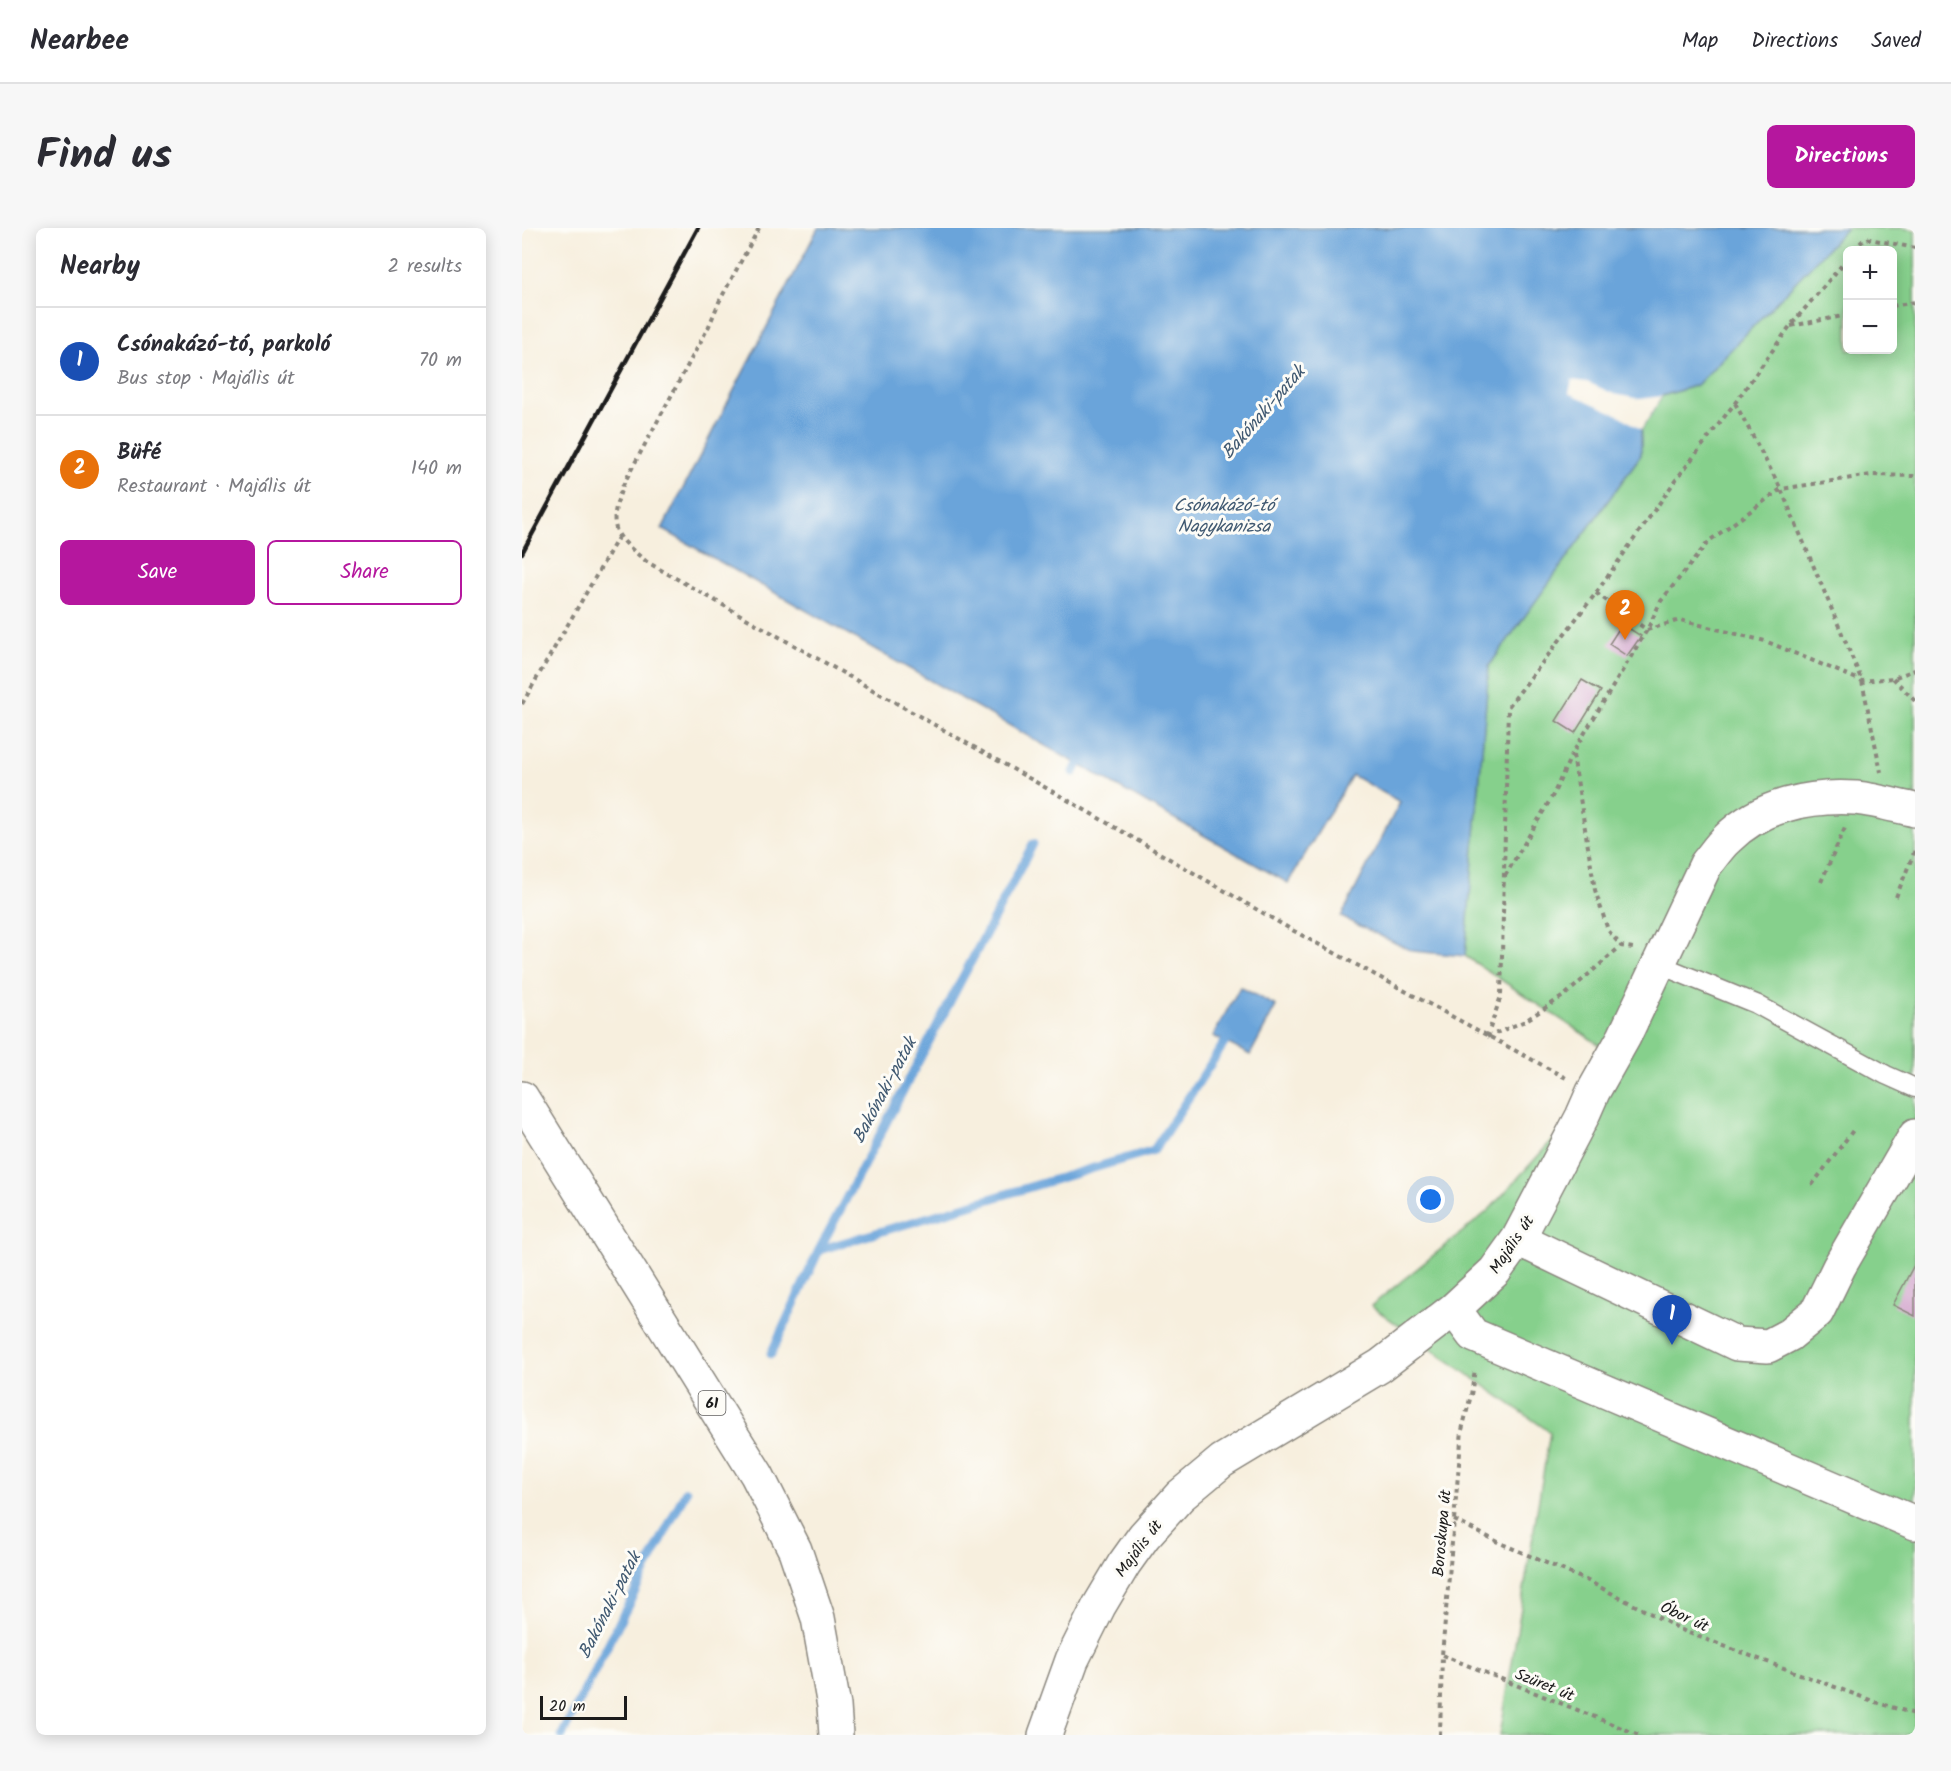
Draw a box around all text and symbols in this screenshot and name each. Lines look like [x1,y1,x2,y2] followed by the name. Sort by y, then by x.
[30,19,129,64] text: Nearbee
[1682,25,1718,58] text: Map
[1751,25,1838,58] text: Directions
[1871,25,1921,58] text: Saved
[36,123,172,190] text: Find us
[1767,125,1915,188] button: Directions
[60,246,140,288] text: Nearby
[1843,246,1897,354] map controls
[1843,246,1897,300] button: +
[387,251,462,283] text: 2 results
[1843,300,1897,354] button: −
[117,328,330,363] text: Csónakázó-tó, parkoló
[76,345,83,377] text: 1
[419,345,462,377] text: 70 m
[1215,358,1315,466] water label: Bakónaki-patak
[117,363,295,395] text: Bus stop · Majális út
[117,436,161,471] text: Büfé
[74,453,85,485] text: 2
[411,453,462,485] text: 140 m
[117,471,311,503] text: Restaurant · Majális út
[1174,492,1278,542] water label: Csónakázó-tó Nagykanizsa
[60,540,255,605] button: Save
[267,540,462,605] button: Share
[1606,590,1644,640] pin: 2
[845,1030,927,1149] water label: Bakónaki-patak
[1416,1185,1445,1214] your location
[1483,1210,1542,1279] street label: Majális út
[1652,1296,1692,1345] pin: 1
[698,1391,726,1415] road number: 61
[1426,1488,1459,1578] street label: Boroskupa út
[1109,1514,1170,1583] street label: Majális út
[571,1545,651,1664] water label: Bakónaki-patak
[1656,1595,1713,1640] street label: Óbor út
[1511,1662,1579,1709] street label: Szüret út
[540,1693,627,1720] scale bar
[549,1694,585,1719] text: 20 m

